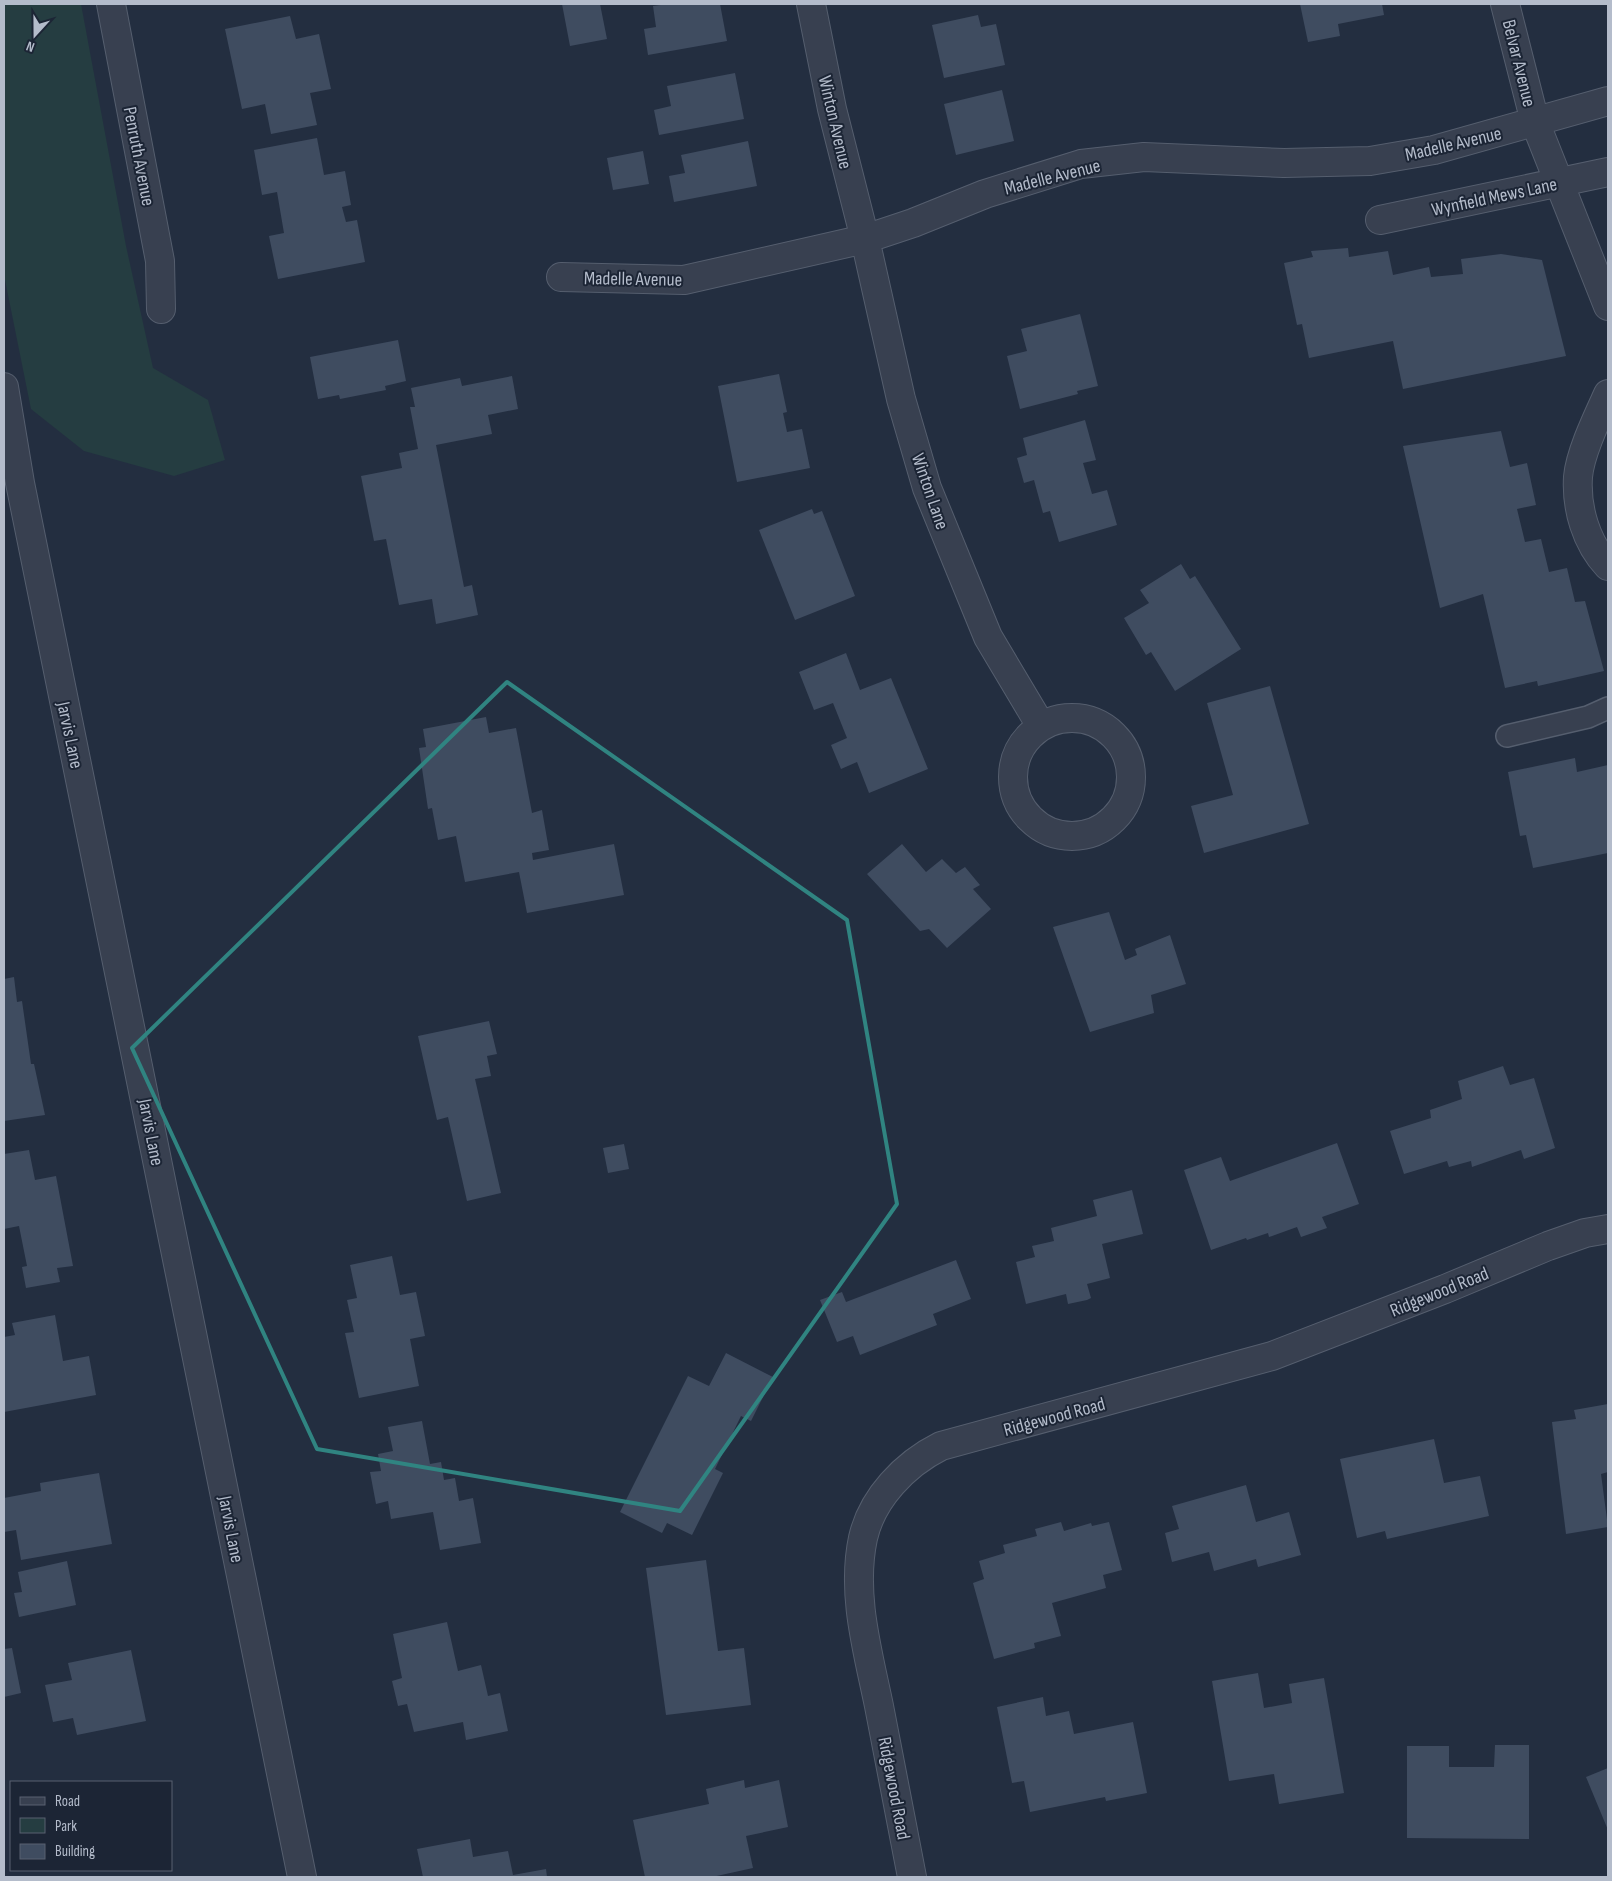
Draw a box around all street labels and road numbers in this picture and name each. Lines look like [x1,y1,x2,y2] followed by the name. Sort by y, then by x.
[1497,17,1540,109] street label: Belvar Avenue
[813,73,856,171] street label: Winton Avenue
[118,105,159,208] street label: Penruth Avenue
[1403,122,1504,167] street label: Madelle Avenue
[1002,154,1103,201] street label: Madelle Avenue
[1430,173,1559,222] street label: Wynfield Mews Lane
[584,267,682,292] street label: Madelle Avenue
[906,450,953,533] street label: Winton Lane
[51,699,88,771] street label: Jarvis Lane
[133,1096,168,1168] street label: Jarvis Lane
[1387,1262,1492,1323] street label: Ridgewood Road
[1001,1393,1108,1442] street label: Ridgewood Road
[213,1493,248,1565] street label: Jarvis Lane
[872,1735,915,1842] street label: Ridgewood Road

